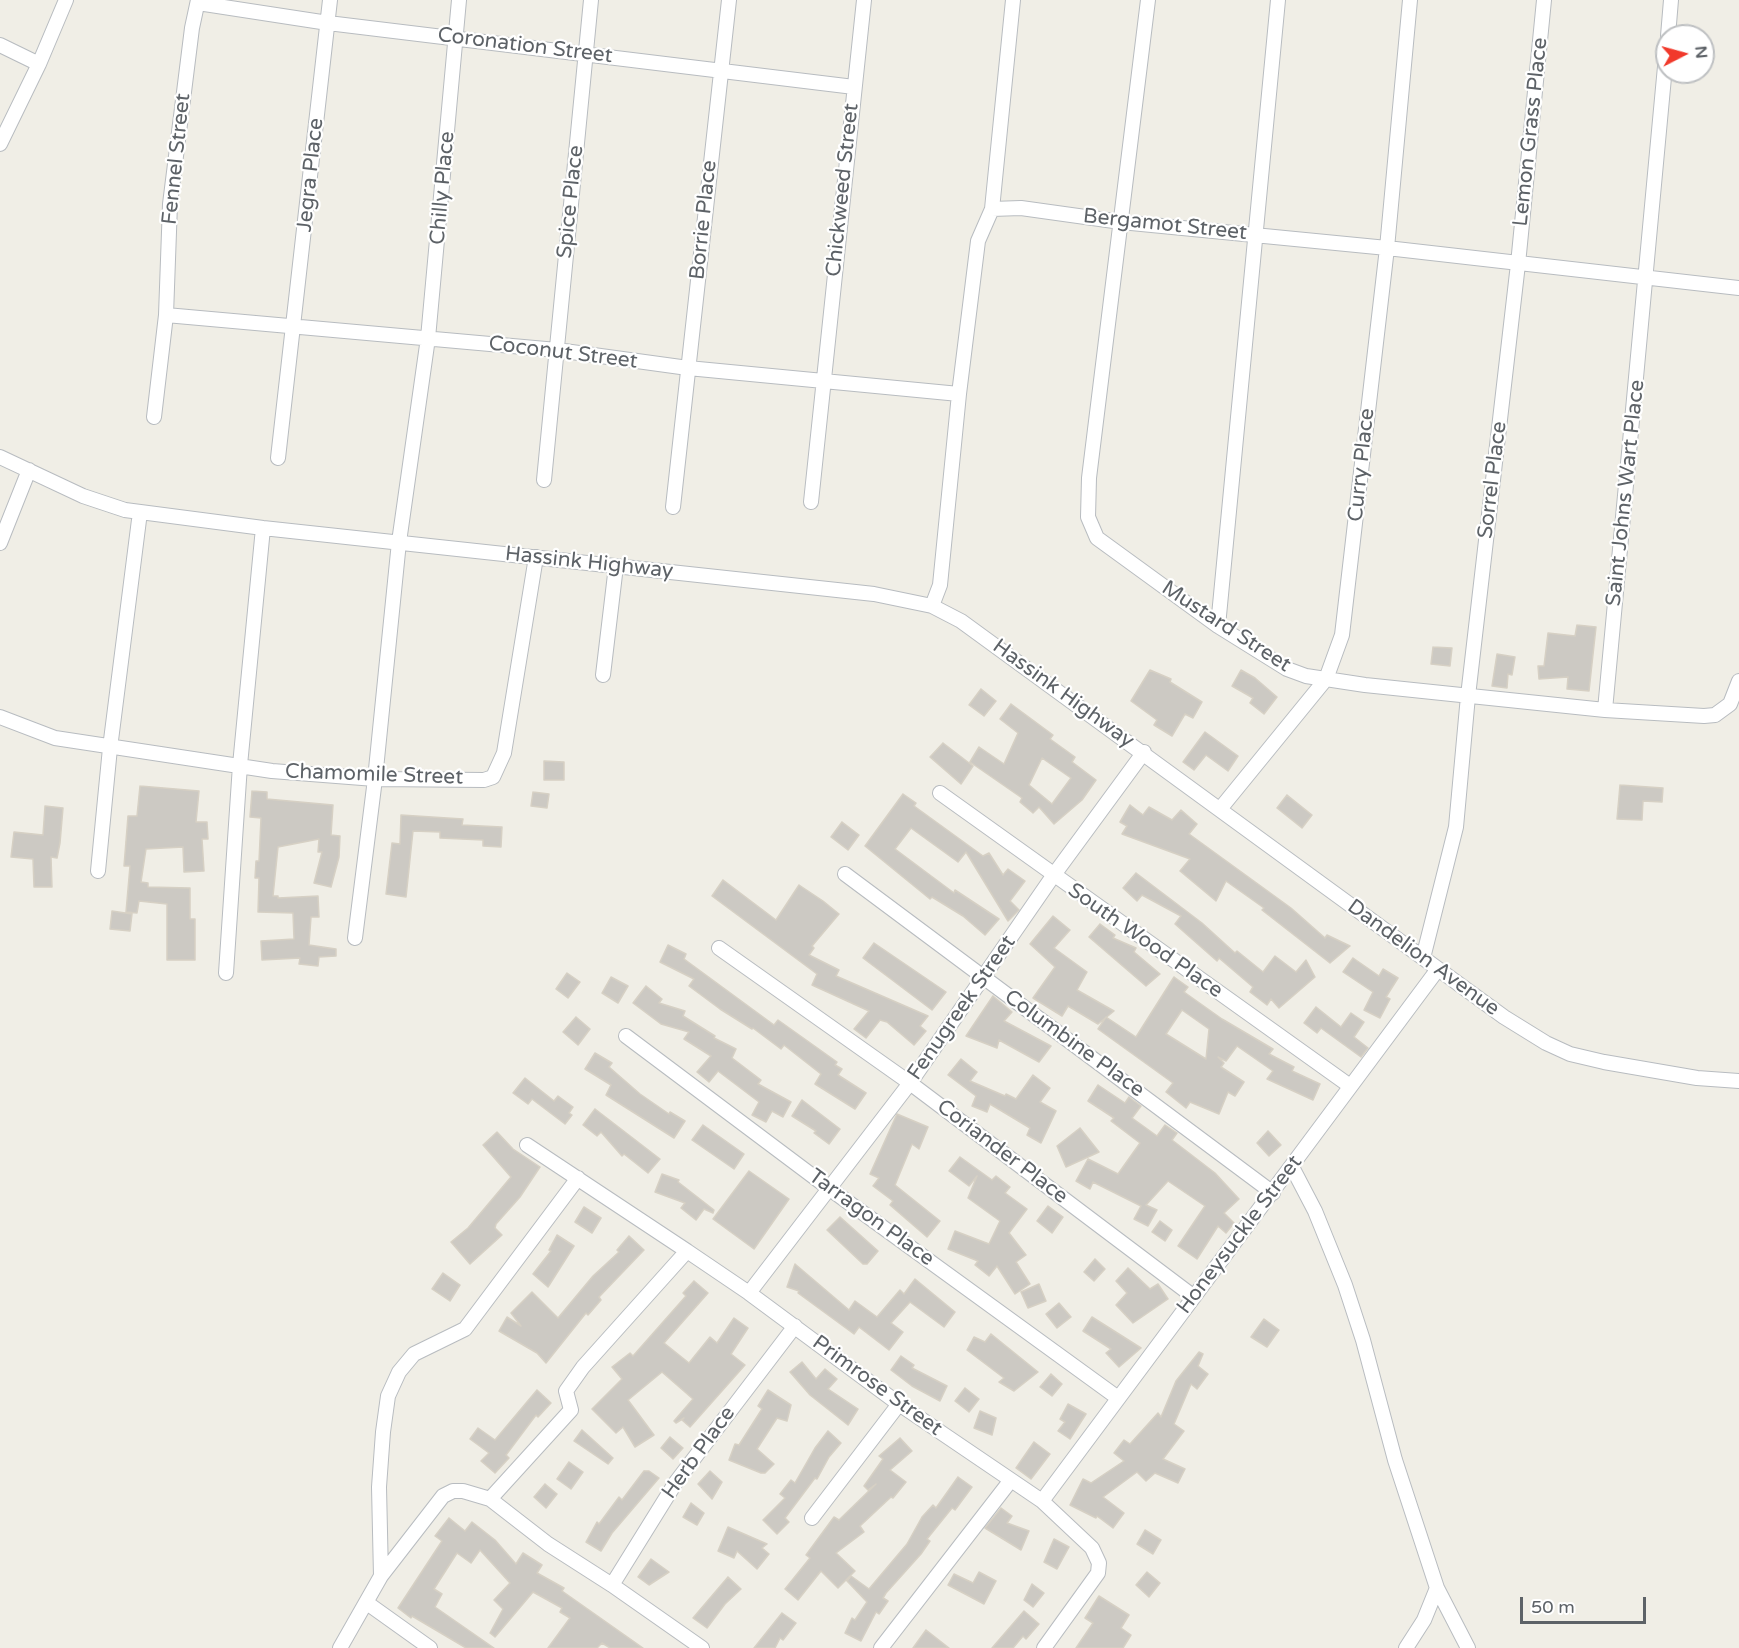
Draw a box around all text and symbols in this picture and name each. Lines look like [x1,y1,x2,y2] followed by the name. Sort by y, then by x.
[436,23,614,69] street label: Coronation Street
[1655,24,1715,84] north arrow
[1509,36,1553,228] street label: Lemon Grass Place
[1690,45,1712,60] text: N
[158,92,196,226] street label: Fennel Street
[821,102,865,278] street label: Chickweed Street
[292,117,330,233] street label: Jegra Place
[425,130,461,246] street label: Chilly Place
[553,144,589,260] street label: Spice Place
[685,159,723,281] street label: Borrie Place
[1082,204,1248,246] street label: Bergamot Street
[487,331,639,375] street label: Coconut Street
[1602,379,1650,607] street label: Saint Johns Wart Place
[1344,407,1380,523] street label: Curry Place
[1473,420,1513,540] street label: Sorrel Place
[504,542,674,584] street label: Hassink Highway
[1157,576,1295,678] street label: Mustard Street
[987,634,1139,754] street label: Hassink Highway
[284,759,464,791] street label: Chamomile Street
[1063,878,1227,1004] street label: South Wood Place
[1342,894,1504,1022] street label: Dandelion Avenue
[903,931,1021,1085] street label: Fenugreek Street
[999,985,1149,1103] street label: Columbine Place
[932,1095,1072,1209] street label: Coriander Place
[1172,1151,1308,1319] street label: Honeysuckle Street
[803,1164,939,1272] street label: Tarragon Place
[807,1330,947,1442] street label: Primrose Street
[657,1402,741,1504] street label: Herb Place
[1523,1585,1649,1623] scale bar
[1531,1596,1575,1618] text: 50 m

